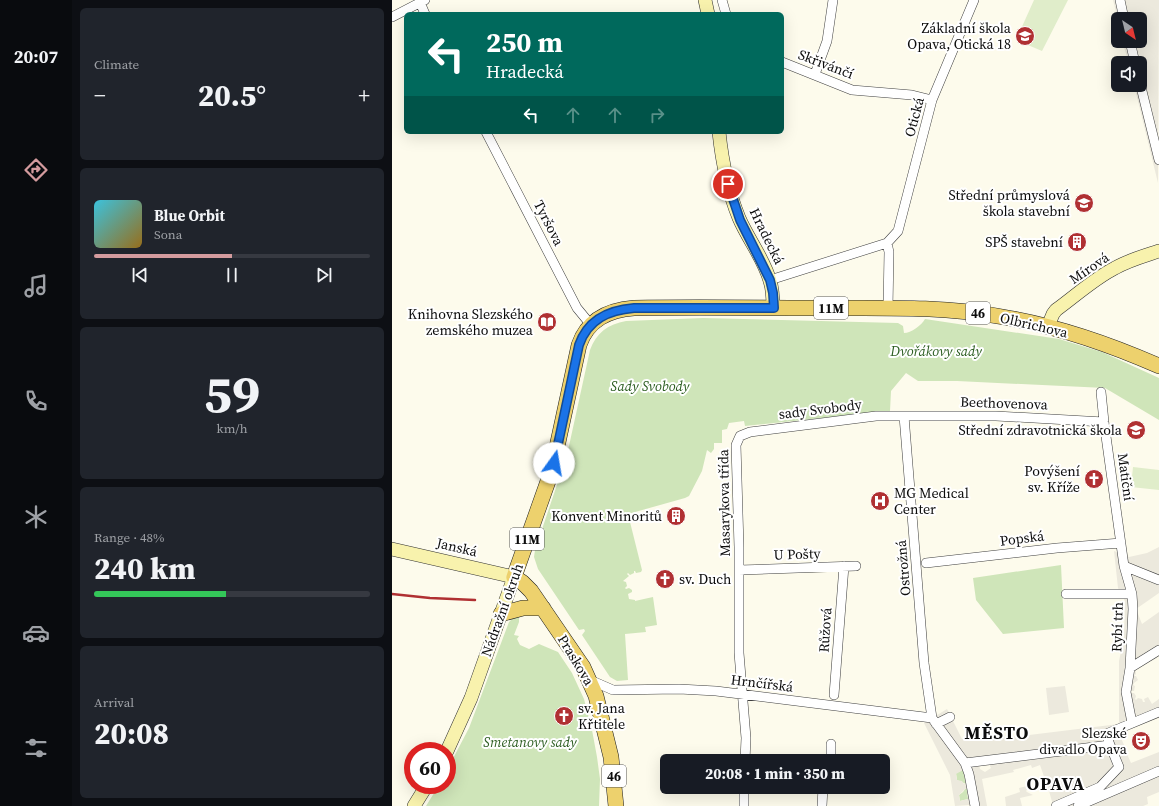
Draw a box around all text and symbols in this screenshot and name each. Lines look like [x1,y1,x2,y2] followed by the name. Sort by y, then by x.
[1111,12,1147,48] north arrow
[1111,12,1147,92] map controls
[907,18,1012,54] place label: Základní škola Opava, Otická 18
[486,23,563,61] text: 250 m
[1014,25,1036,47] school or university icon: Základní škola Opava, Otická 18
[420,28,472,80] icon: left
[14,44,58,69] text: 20:07
[795,44,857,84] street label: Skřivánčí
[94,56,139,73] text: Climate
[1111,56,1147,92] button: sound
[486,59,564,84] text: Hradecká
[198,75,266,116] text: 20.5°
[94,80,106,110] text: −
[358,80,370,110] text: +
[899,94,929,139] street label: Otická
[520,104,542,126] icon: left
[562,104,584,126] icon: ahead
[604,104,626,126] icon: ahead
[646,104,668,126] icon: right
[22,156,50,184] icon: directions
[711,167,745,201] pin
[717,173,739,195] icon: arrive
[948,185,1071,221] place label: Střední průmyslová škola stavební
[1073,192,1095,214] school or university icon: Střední průmyslová škola stavební
[529,197,569,250] street label: Tyršova
[745,204,790,268] street label: Hradecká
[154,205,225,226] text: Blue Orbit
[154,226,182,243] text: Sona
[1066,231,1088,253] building icon: SPŠ stavební
[985,232,1063,252] place label: SPŠ stavební
[1065,247,1114,289] street label: Mírová
[129,264,151,286] icon: previous
[221,264,243,286] icon: pause
[313,264,335,286] icon: next
[22,272,50,300] icon: music
[814,297,848,319] road number: 11M
[966,302,990,324] road number: 46
[408,304,534,340] place label: Knihovna Slezského zemského muzea
[998,307,1071,343] street label: Olbrichova
[536,311,558,333] library icon: Knihovna Slezského zemského muzea
[889,341,982,361] park label: Dvořákovy sady
[204,358,260,429] text: 59
[611,376,690,396] park label: Sady Svobody
[22,387,50,415] icon: phone
[960,391,1049,415] street label: Beethovenova
[777,394,863,424] street label: sady Svobody
[1125,419,1147,441] school or university icon: Střední zdravotnická škola
[217,420,247,437] text: km/h
[958,420,1123,440] place label: Střední zdravotnická škola
[533,442,575,484] position arrow
[713,448,735,557] street label: Masarykova třída
[1113,452,1139,502] street label: Matiční
[1024,461,1080,497] place label: Povýšení sv. Kříže
[1083,468,1105,490] church icon: Povýšení sv. Kříže
[894,483,969,519] place label: MG Medical Center
[869,490,891,512] hospital icon: MG Medical Center
[22,503,50,531] icon: climate
[665,505,687,527] building icon: Konvent Minoritů
[551,506,662,526] place label: Konvent Minoritů
[999,525,1046,551] street label: Popská
[510,528,544,550] road number: 11M
[94,529,165,546] text: Range · 48%
[434,532,480,562] street label: Janská
[891,538,915,597] street label: Ostrožná
[773,543,822,565] street label: U Pošty
[94,548,195,589] text: 240 km
[476,560,528,660] street label: Nádražní okruh
[654,568,676,590] church icon: sv. Duch
[679,569,731,589] place label: sv. Duch
[1106,602,1128,652] street label: Rybí trh
[813,606,837,653] street label: Růžová
[22,619,50,647] icon: car
[553,631,599,690] street label: Praskova
[730,669,795,697] street label: Hrnčířská
[94,694,134,711] text: Arrival
[578,698,626,734] place label: sv. Jana Křtitele
[553,705,575,727] church icon: sv. Jana Křtitele
[94,713,169,754] text: 20:08
[964,720,1030,745] district label: MĚSTO
[1039,723,1128,759] place label: Slezské divadlo Opava
[1130,730,1152,752] theatre icon: Slezské divadlo Opava
[483,732,577,752] park label: Smetanovy sady
[22,734,50,762] icon: filters
[404,742,456,794] speed limit sign: 60
[705,763,845,784] text: 20:08 · 1 min · 350 m
[602,765,626,787] road number: 46
[1027,771,1085,796] district label: OPAVA

